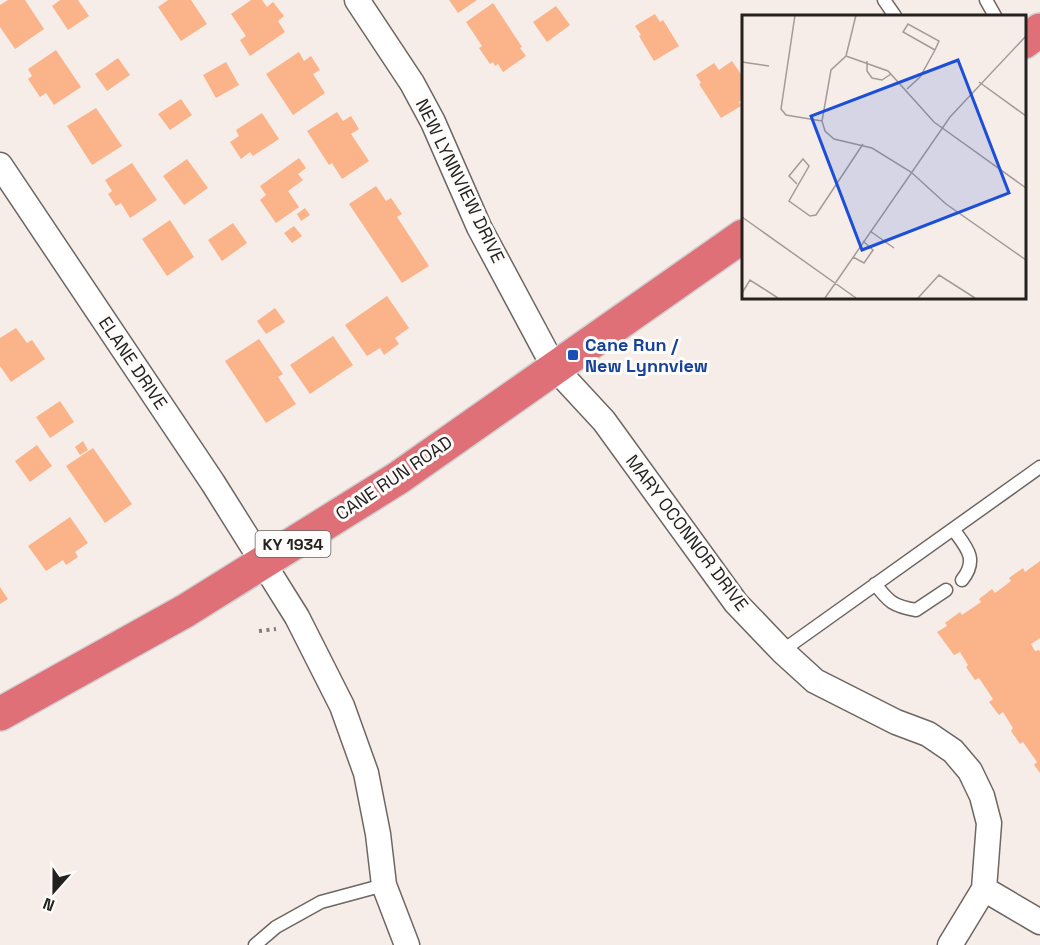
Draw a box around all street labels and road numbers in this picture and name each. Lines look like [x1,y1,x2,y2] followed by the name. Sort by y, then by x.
[411,95,510,267] street label: NEW LYNNVIEW DRIVE
[94,312,173,413] street label: ELANE DRIVE
[331,430,456,525] street label: CANE RUN ROAD
[621,450,754,615] street label: MARY OCONNOR DRIVE
[256,531,330,557] road number: KY 1934

